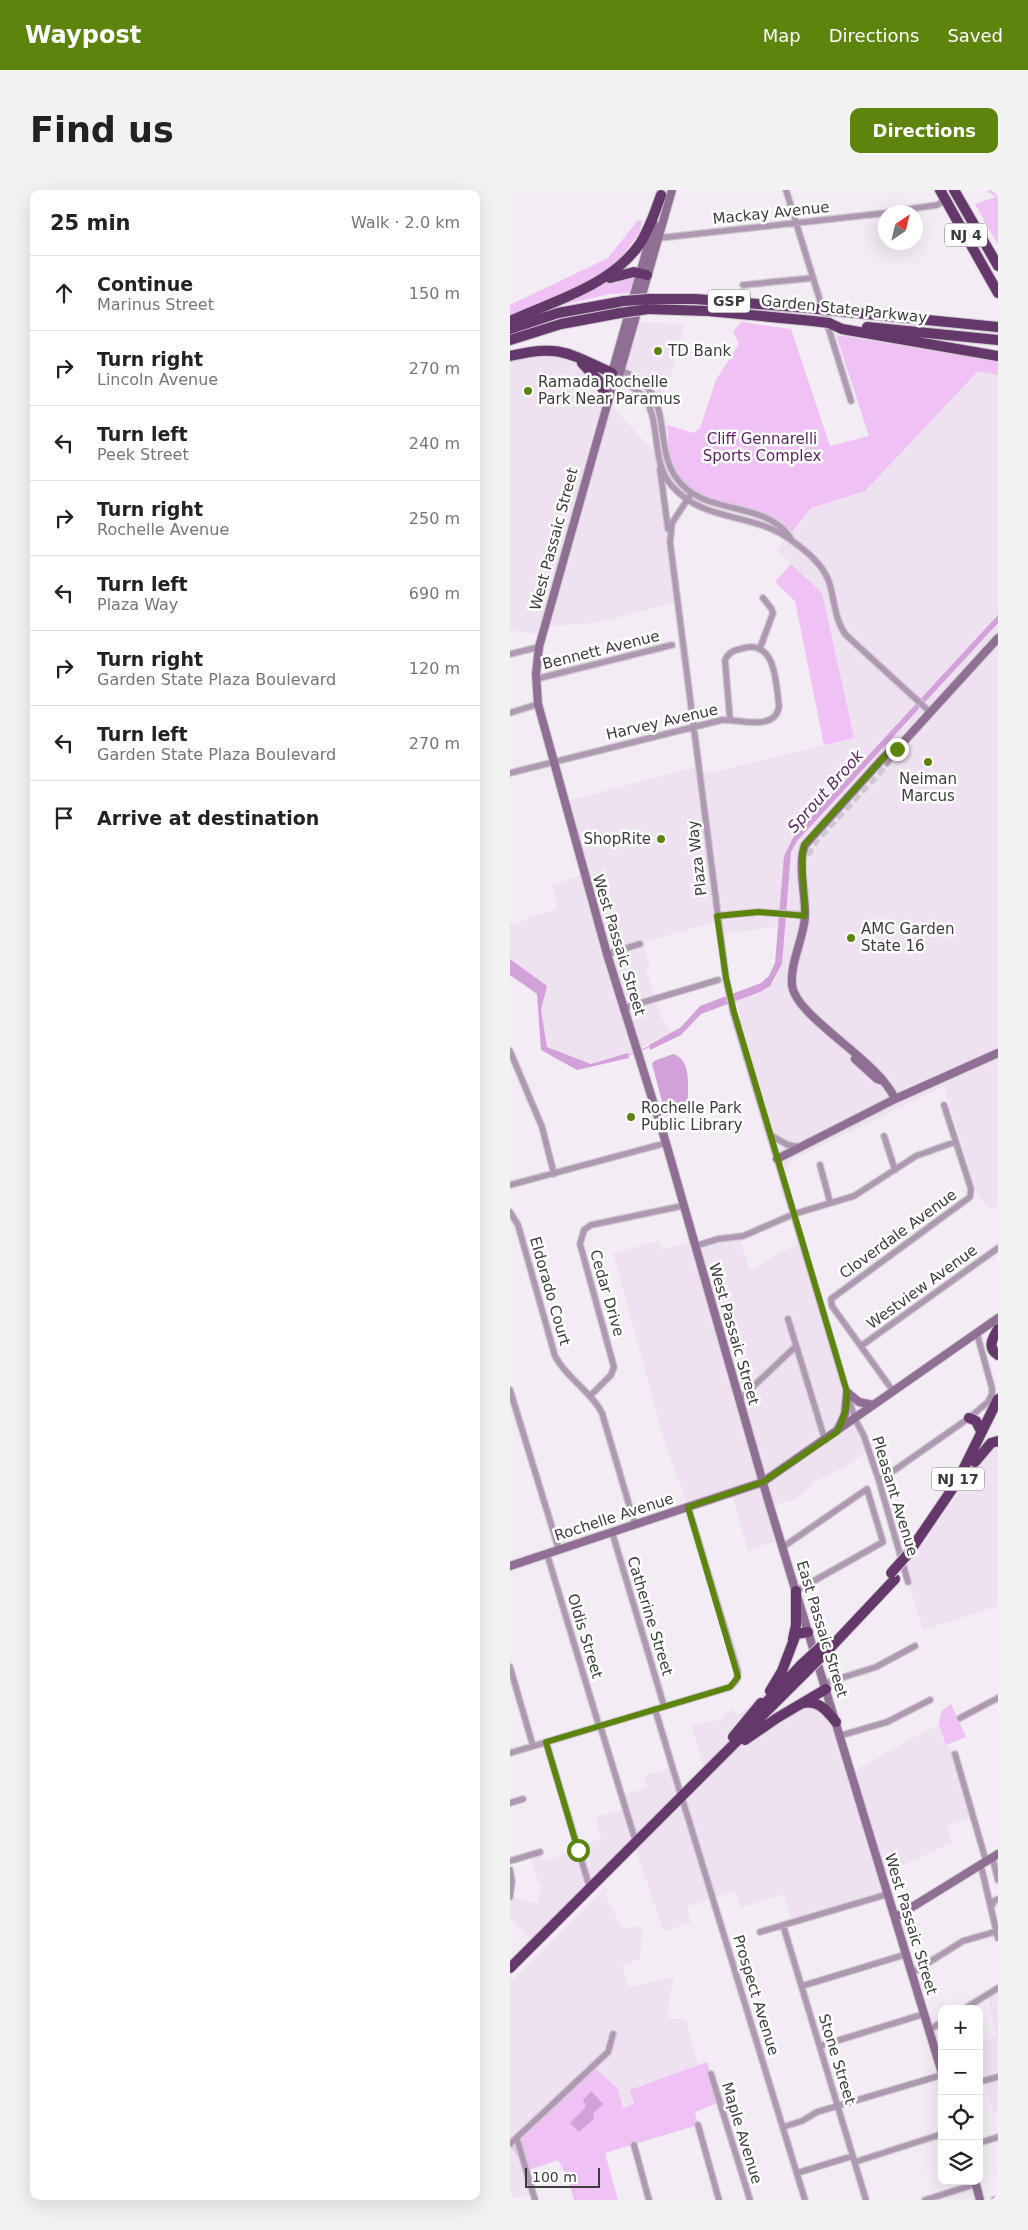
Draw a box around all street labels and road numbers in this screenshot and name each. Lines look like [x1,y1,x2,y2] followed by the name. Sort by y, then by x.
[712,198,830,228] street label: Mackay Avenue
[945,224,987,246] road number: NJ 4
[708,290,750,312] road number: GSP
[760,291,928,327] street label: Garden State Parkway
[526,466,582,612] street label: West Passaic Street
[541,627,661,673] street label: Bennett Avenue
[604,700,720,744] street label: Harvey Avenue
[683,819,711,897] street label: Plaza Way
[589,872,649,1018] street label: West Passaic Street
[836,1185,960,1283] street label: Cloverdale Avenue
[526,1235,574,1348] street label: Eldorado Court
[863,1241,981,1333] street label: Westview Avenue
[586,1248,628,1338] street label: Cedar Drive
[705,1261,763,1407] street label: West Passaic Street
[868,1434,922,1558] street label: Pleasant Avenue
[932,1468,984,1490] road number: NJ 17
[552,1489,676,1545] street label: Rochelle Avenue
[623,1554,677,1678] street label: Catherine Street
[793,1558,851,1700] street label: East Passaic Street
[564,1591,606,1681] street label: Oldis Street
[881,1851,941,1997] street label: West Passaic Street
[729,1933,783,2057] street label: Prospect Avenue
[815,2012,859,2107] street label: Stone Street
[718,2080,766,2186] street label: Maple Avenue

